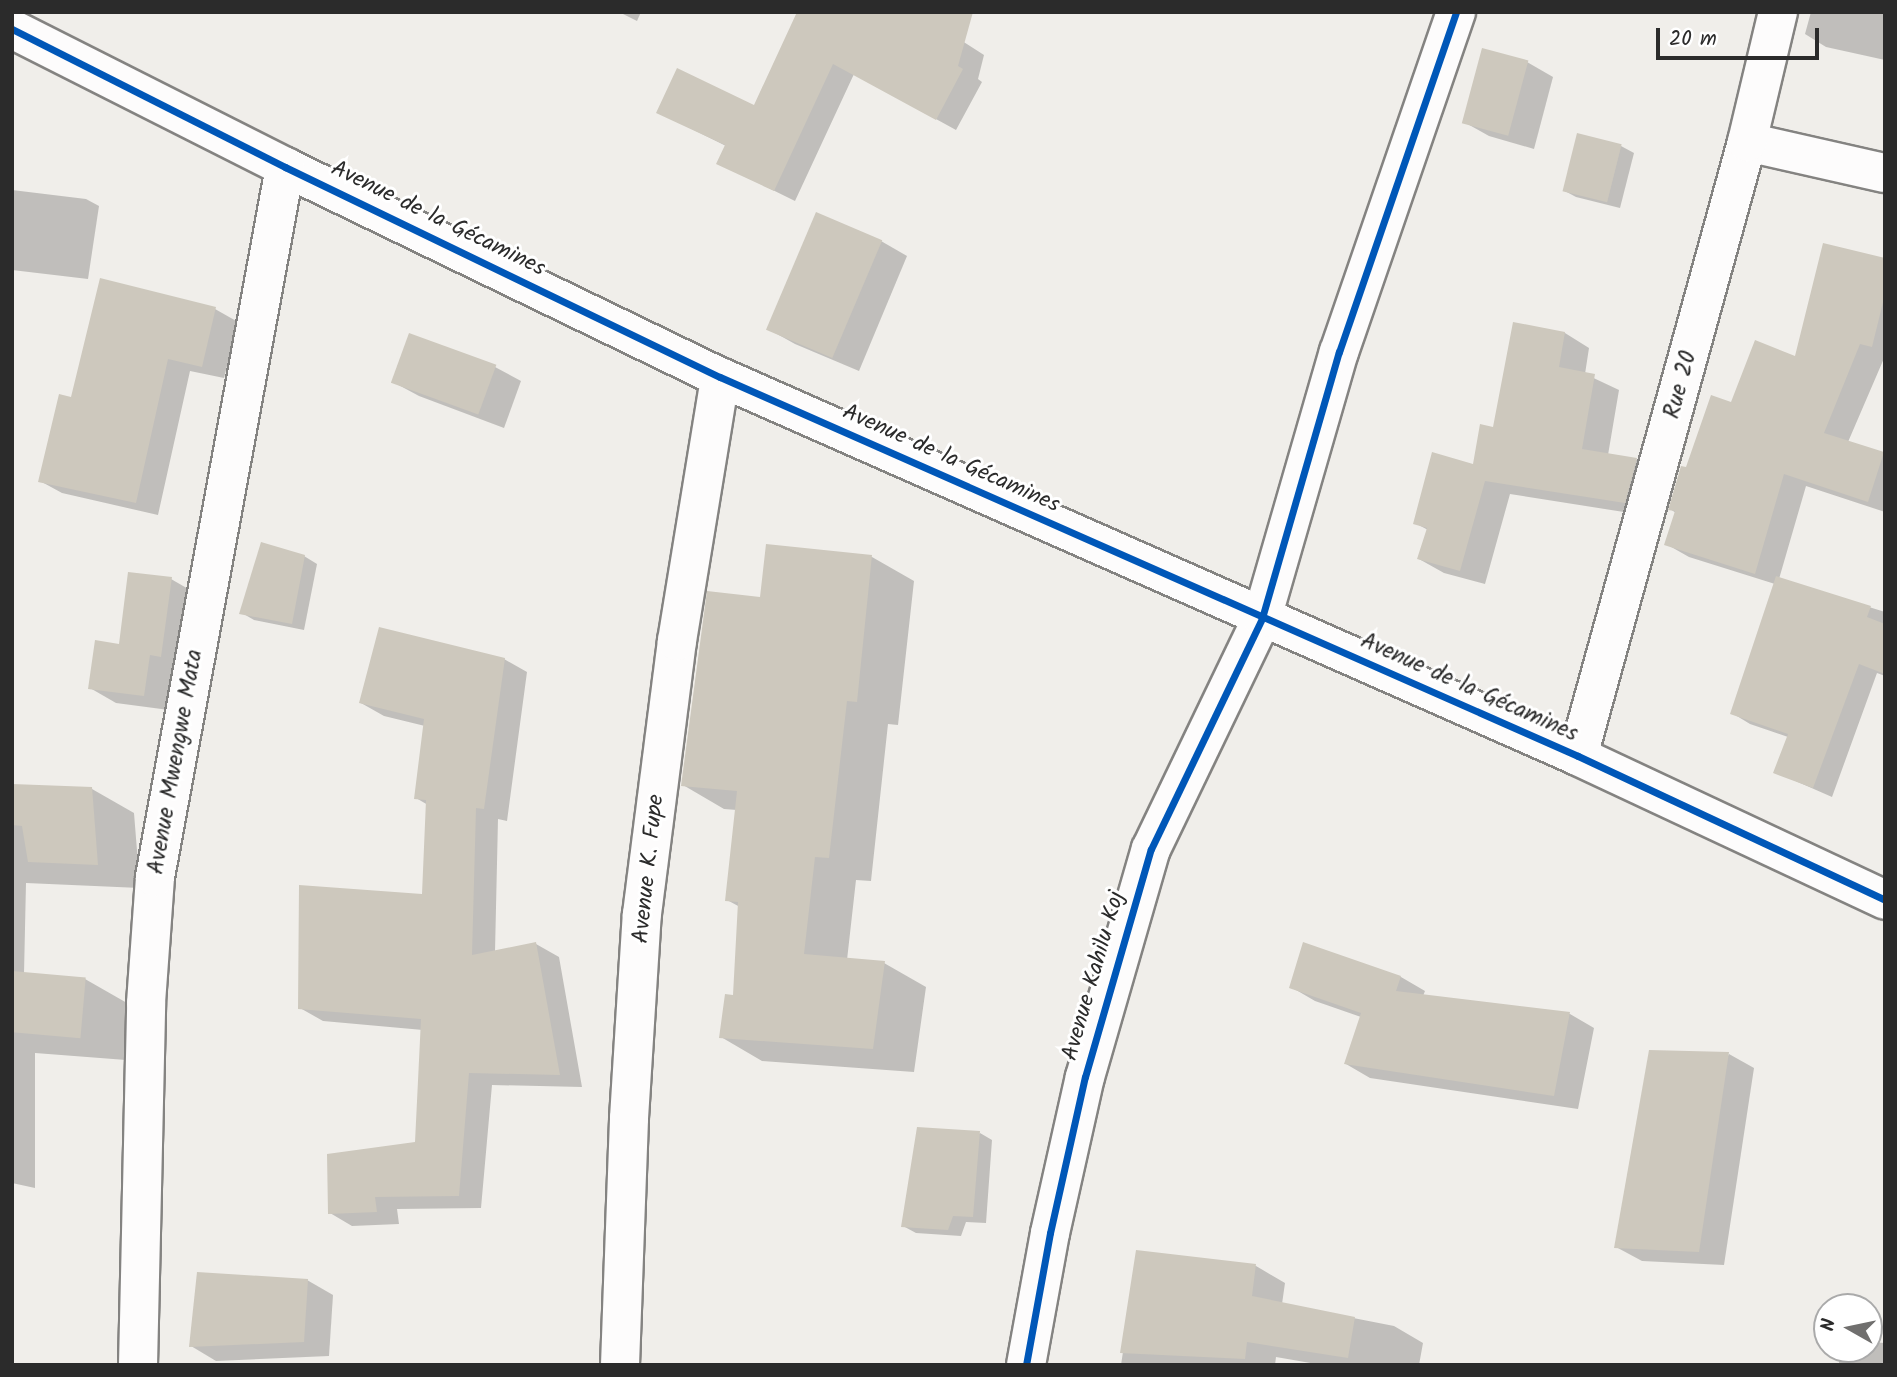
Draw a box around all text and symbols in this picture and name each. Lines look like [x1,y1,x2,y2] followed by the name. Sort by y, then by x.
[1659,14,1822,58] scale bar
[1669,23,1717,56] text: 20 m
[326,155,550,283] street label: Avenue de la Gécamines
[1659,348,1703,422] street label: Rue 20
[838,399,1064,519] street label: Avenue de la Gécamines
[1356,628,1582,748] street label: Avenue de la Gécamines
[143,647,209,877] street label: Avenue Mwengwe Mata
[627,793,671,945] street label: Avenue K. Fupe
[1057,888,1131,1064] street label: Avenue Kahilu Koj
[1813,1293,1883,1363] north arrow
[1813,1317,1845,1333] text: N

